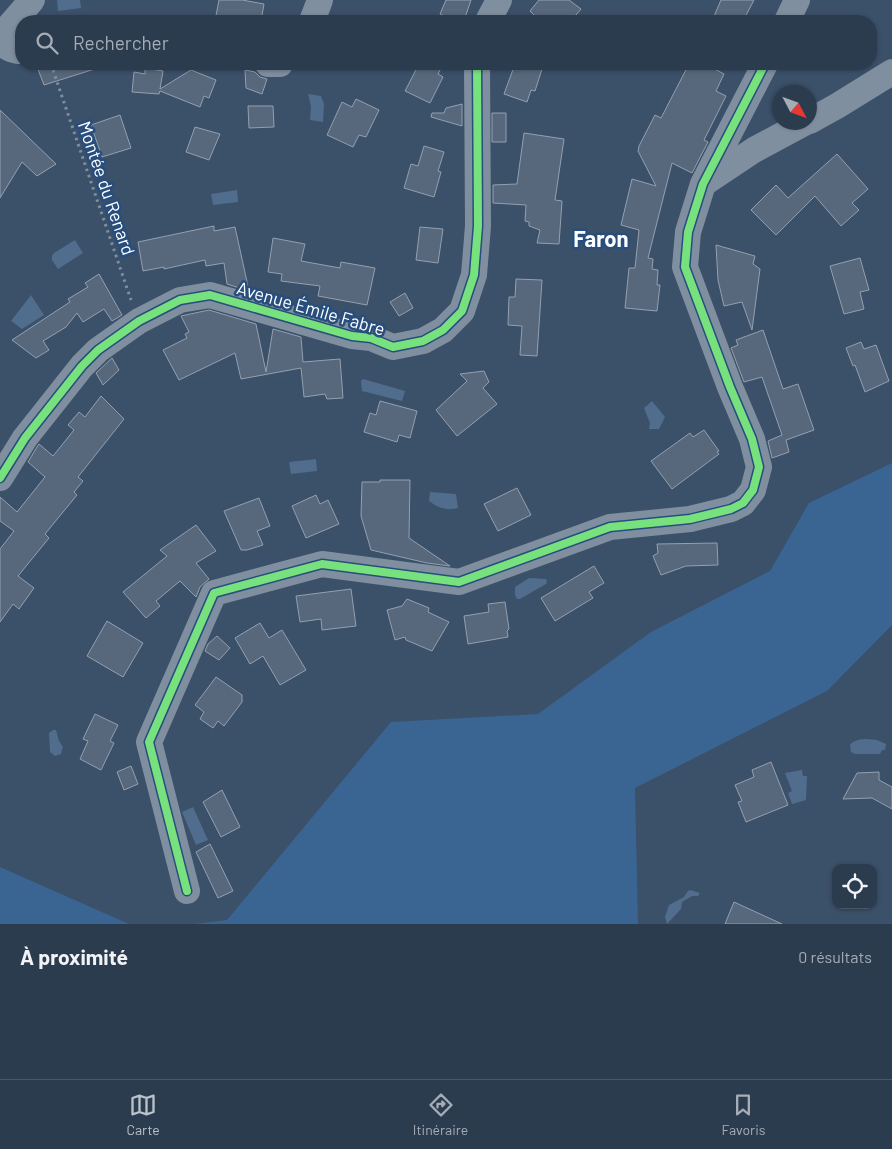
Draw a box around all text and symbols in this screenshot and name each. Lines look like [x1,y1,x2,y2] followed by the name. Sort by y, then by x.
[15,15,877,70] search box
[33,29,61,57] icon: search
[73,31,169,54] text: Rechercher
[772,85,817,130] north arrow
[74,118,140,258] street label: Montée du Renard
[573,225,629,251] district label: Faron
[234,276,388,340] street label: Avenue Émile Fabre
[832,864,877,909] map controls
[832,864,877,909] button: locate
[20,944,128,969] text: À proximité
[798,947,872,966] text: 0 résultats
[127,1091,160,1138] tab: Carte
[413,1091,468,1138] tab: Itinéraire
[721,1091,765,1138] tab: Favoris

